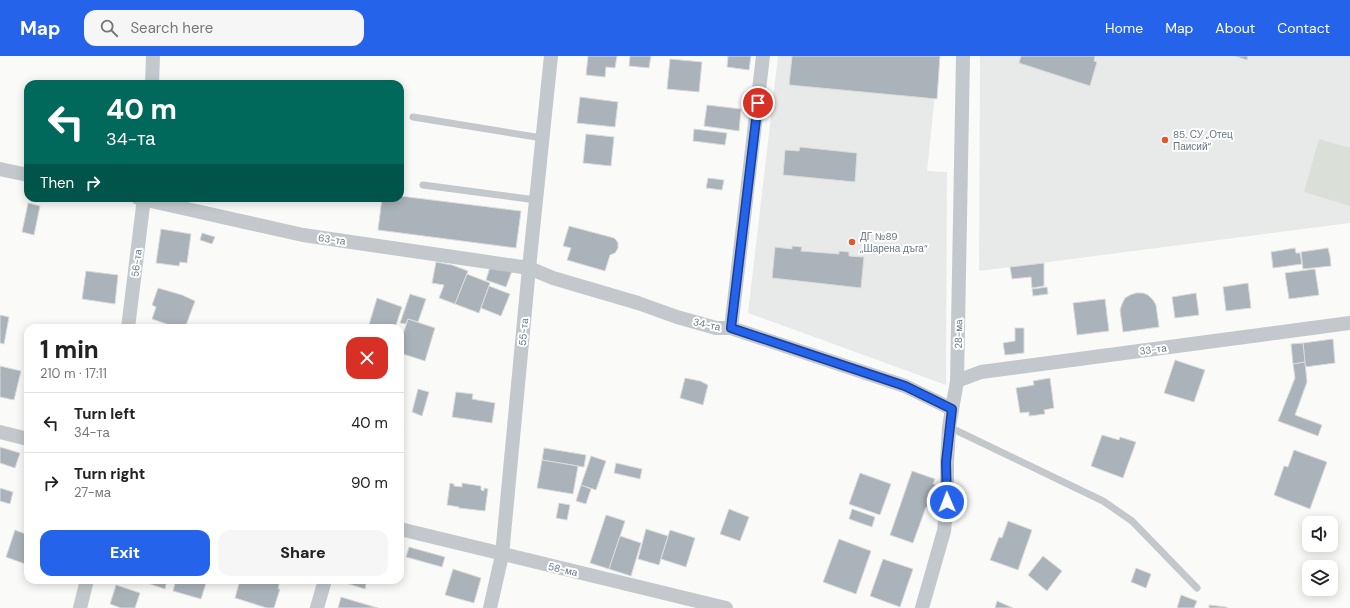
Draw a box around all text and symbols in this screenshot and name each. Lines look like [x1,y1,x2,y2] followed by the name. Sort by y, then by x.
[84,10,364,46] search box
[20,16,60,41] text: Map
[98,17,120,39] icon: search
[130,18,213,38] text: Search here
[1105,19,1143,37] text: Home
[1165,19,1193,37] text: Map
[1215,19,1255,37] text: About
[1277,19,1330,37] text: Contact
[741,86,775,120] pin
[106,91,177,128] text: 40 m
[747,92,769,114] icon: arrive
[40,96,92,148] icon: left
[106,127,155,151] text: 34-та
[1173,128,1233,153] place label: 85. СУ „Отец Паисий“
[1160,135,1170,145] marker: 85. СУ „Отец Паисий“
[82,172,104,194] icon: right
[40,173,74,193] text: Then
[860,230,928,255] place label: ДГ №89 „Шарена дъга“
[317,231,347,248] street label: 63-та
[847,237,857,247] marker: ДГ №89 „Шарена дъга“
[128,248,145,278] street label: 56-та
[692,315,722,334] street label: 34-та
[516,317,531,346] street label: 55-та
[952,319,965,349] street label: 28-ма
[40,334,99,365] text: 1 min
[346,337,388,379] button: close
[1139,341,1168,358] street label: 33-та
[40,365,107,382] text: 210 m · 17:11
[74,404,135,424] text: Turn left
[40,412,62,434] icon: left
[351,413,388,433] text: 40 m
[74,424,110,441] text: 34-та
[74,464,145,484] text: Turn right
[40,472,62,494] icon: right
[351,473,388,493] text: 90 m
[926,481,968,523] position arrow
[74,484,111,501] text: 27-ма
[1302,516,1338,596] map controls
[1302,516,1338,552] button: sound
[40,530,210,576] button: Exit
[218,530,388,576] button: Share
[547,560,579,579] street label: 58-ма
[1302,560,1338,596] button: layers

